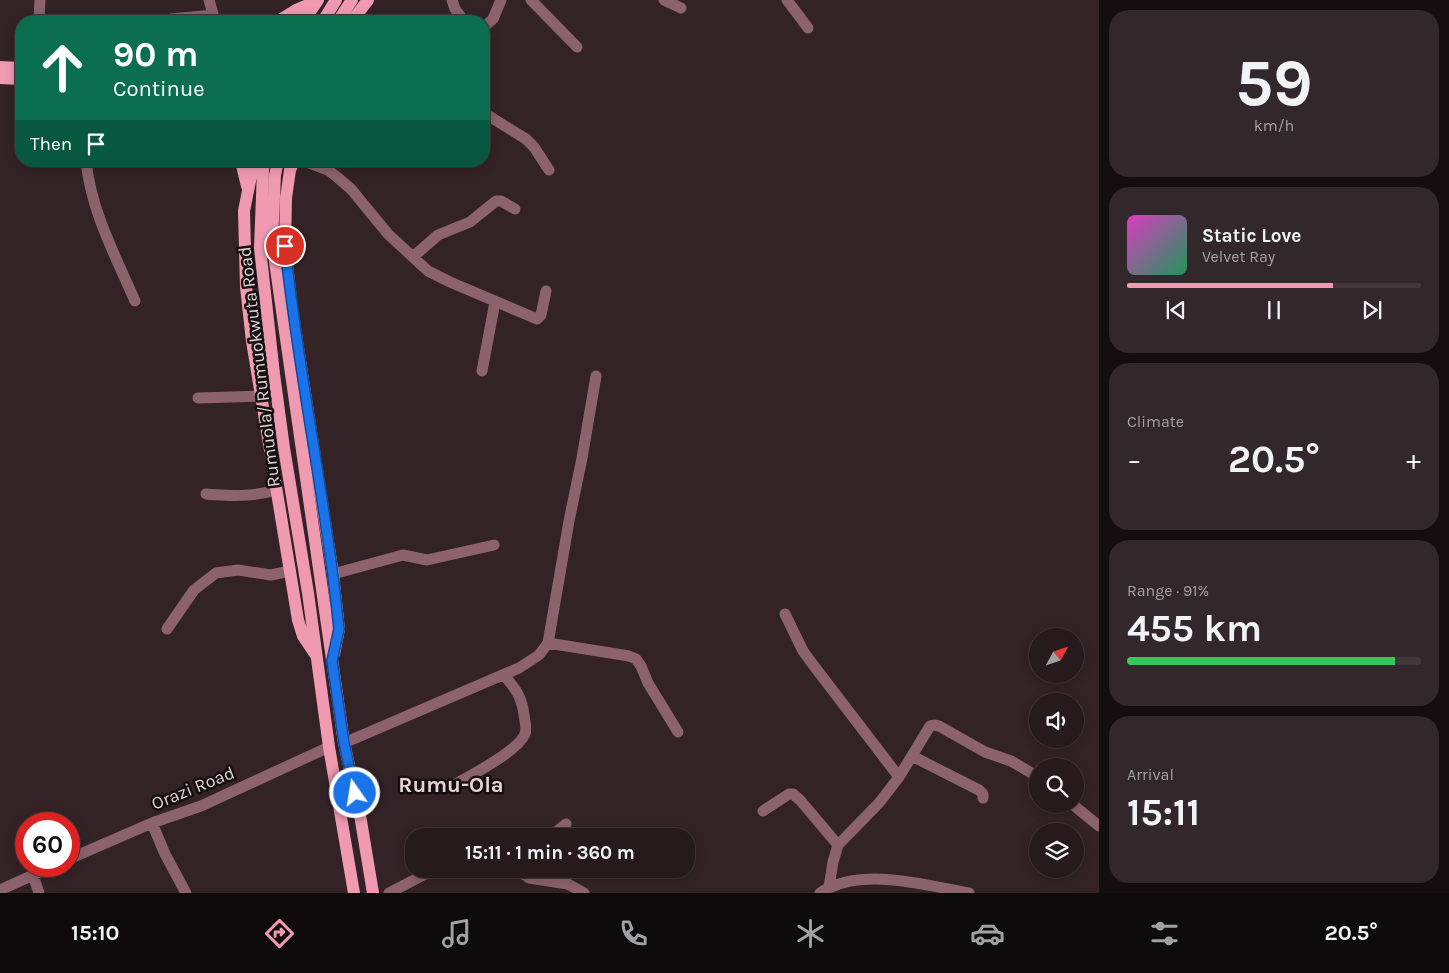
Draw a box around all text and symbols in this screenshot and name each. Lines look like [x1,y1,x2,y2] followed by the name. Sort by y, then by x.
[113,34,199,75] text: 90 m
[30,35,95,100] icon: ahead
[1235,45,1313,121] text: 59
[113,76,205,102] text: Continue
[1254,116,1294,135] text: km/h
[82,130,110,158] icon: arrive
[30,133,72,155] text: Then
[264,225,306,267] pin
[1202,225,1301,247] text: Static Love
[271,232,299,260] icon: arrive
[233,245,285,489] street label: Rumuola/ Rumuokwuta Road
[1202,247,1275,266] text: Velvet Ray
[1162,296,1190,324] icon: previous
[1260,296,1288,324] icon: pause
[1358,296,1386,324] icon: next
[1127,412,1184,431] text: Climate
[1228,437,1320,482] text: 20.5°
[1127,443,1142,476] text: −
[1406,443,1421,476] text: +
[1127,581,1209,600] text: Range · 91%
[1127,606,1262,651] text: 455 km
[1029,628,1084,682] north arrow
[1029,628,1084,878] map controls
[1029,693,1084,748] button: sound
[1029,758,1084,813] button: search
[148,761,238,815] street label: Orazi Road
[1127,765,1174,784] text: Arrival
[328,766,380,818] position arrow
[398,772,504,798] district label: Rumu-Ola
[1127,790,1200,835] text: 15:11
[15,812,80,877] speed limit sign: 60
[1029,823,1084,878] button: layers
[465,842,635,864] text: 15:11 · 1 min · 360 m
[262,916,297,951] icon: directions
[439,916,474,951] icon: music
[616,916,651,951] icon: phone
[793,916,828,951] icon: climate
[970,916,1005,951] icon: car
[1147,916,1182,951] icon: filters
[71,920,119,946] text: 15:10
[1325,920,1378,946] text: 20.5°

